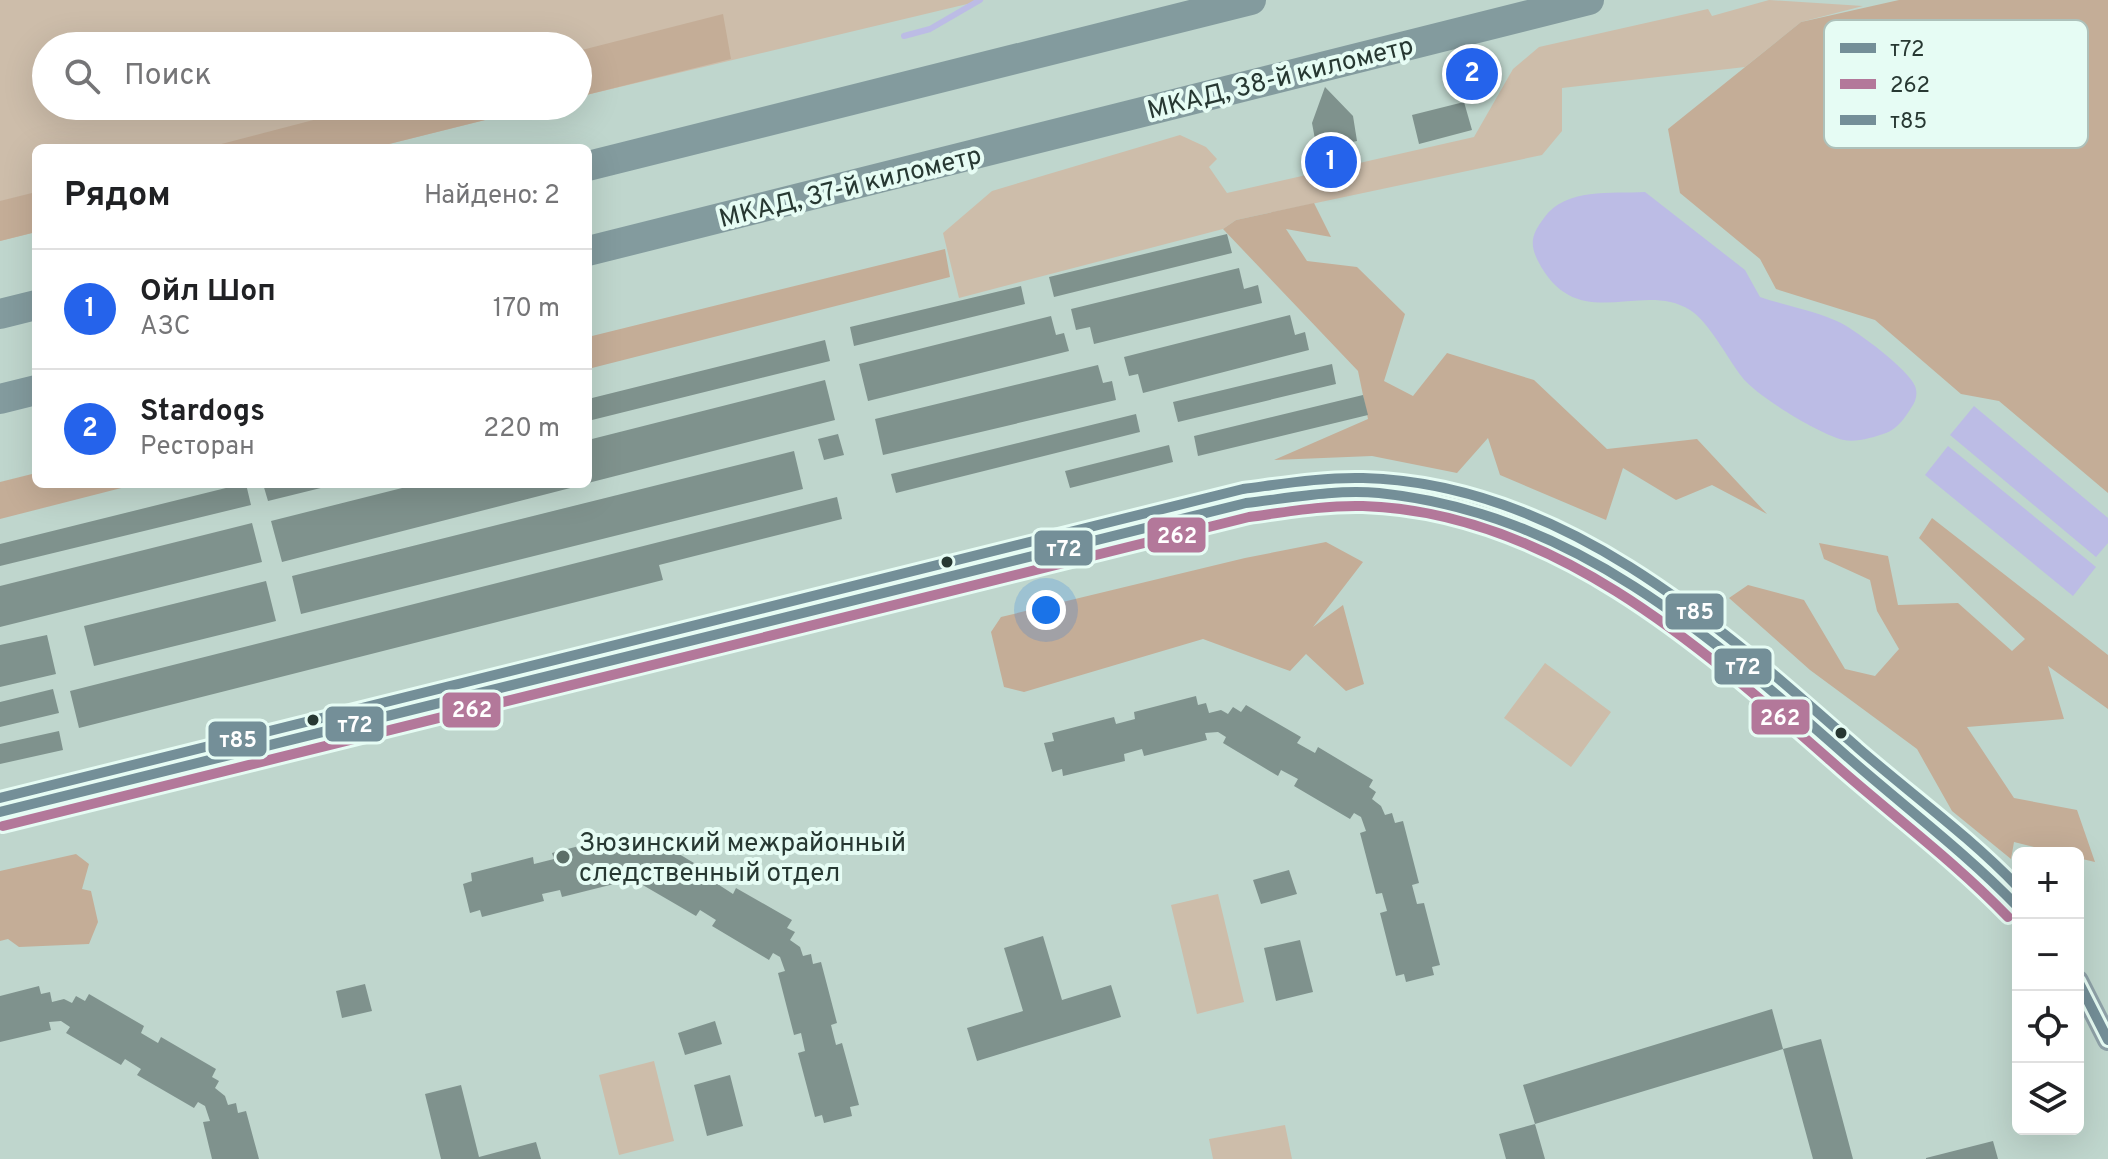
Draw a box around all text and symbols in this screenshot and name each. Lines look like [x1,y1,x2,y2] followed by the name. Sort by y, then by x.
[1824,20,2088,148] legend
[1144,30,1417,128] street label: МКАД, 38-й километр
[32,32,592,120] search box
[1890,37,1925,64] text: т72
[1446,44,1498,104] pin: 2
[60,54,104,98] icon: search
[124,58,212,95] text: Поиск
[1890,73,1930,100] text: 262
[1890,109,1927,136] text: т85
[1305,132,1357,192] pin: 1
[716,140,985,237] street label: МКАД, 37-й километр
[64,175,171,218] text: Рядом
[424,180,560,213] text: Найдено: 2
[140,274,276,311] text: Ойл Шоп
[85,293,95,326] text: 1
[493,293,560,326] text: 170 m
[140,311,191,344] text: АЗС
[140,394,265,431] text: Stardogs
[82,413,98,446] text: 2
[483,413,560,446] text: 220 m
[140,431,255,464] text: Ресторан
[1146,516,1207,554] line badge: 262
[1157,524,1197,551] text: 262
[1033,529,1094,567] line badge: т72
[1046,537,1082,564] text: т72
[939,554,955,570] unlabelled marker
[1026,590,1066,630] your location
[1664,592,1725,631] line badge: т85
[1676,600,1714,627] text: т85
[1713,647,1773,686] line badge: т72
[1725,655,1761,682] text: т72
[441,691,502,729] line badge: 262
[452,698,492,725] text: 262
[1750,698,1811,736] line badge: 262
[324,705,385,743] line badge: т72
[1760,706,1800,733] text: 262
[305,712,321,728] unlabelled marker
[337,713,373,740] text: т72
[207,720,268,758] line badge: т85
[1833,725,1849,741] unlabelled marker
[219,728,257,755] text: т85
[579,828,906,891] place label: Зюзинский межрайонный следственный отдел
[2012,847,2084,1135] map controls
[2012,847,2084,919] button: +
[554,848,572,866] marker: Зюзинский межрайонный следственный отдел
[2012,919,2084,991] button: −
[2012,991,2084,1063] button: locate
[2012,1063,2084,1135] button: layers

